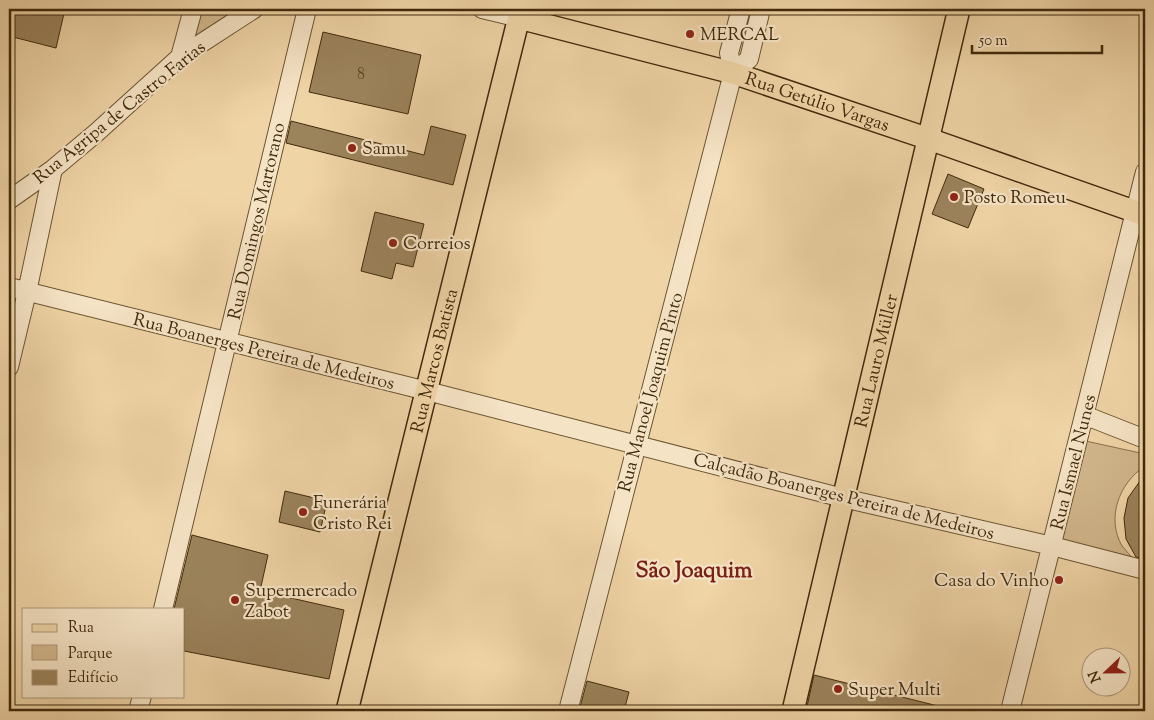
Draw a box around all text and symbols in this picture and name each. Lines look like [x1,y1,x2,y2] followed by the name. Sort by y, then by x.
[972,22,1102,54] scale bar
[700,23,779,49] place label: MERCAL
[684,28,696,40] marker: MERCAL
[978,31,1008,52] text: 50 m
[28,36,212,191] street label: Rua Agripa de Castro Farias
[357,65,365,86] house number: 8
[741,67,892,140] street label: Rua Getúlio Vargas
[223,120,293,323] street label: Rua Domingos Martorano
[362,137,406,163] place label: Samu
[346,142,358,154] marker: Samu
[964,186,1066,212] place label: Posto Romeu
[948,191,960,203] marker: Posto Romeu
[403,232,471,258] place label: Correios
[387,237,399,249] marker: Correios
[405,286,466,436] street label: Rua Marcos Batista
[613,290,691,495] street label: Rua Manoel Joaquim Pinto
[849,292,906,430] street label: Rua Lauro Müller
[130,308,397,398] street label: Rua Boanerges Pereira de Medeiros
[1046,392,1104,533] street label: Rua Ismael Nunes
[690,448,997,548] street label: Calçadão Boanerges Pereira de Medeiros
[313,491,392,538] place label: Funerária Cristo Rei
[297,506,309,518] marker: Funerária Cristo Rei
[635,556,753,588] district label: São Joaquim
[934,569,1049,595] place label: Casa do Vinho
[1053,574,1065,586] marker: Casa do Vinho
[245,579,357,626] place label: Supermercado Zabot
[229,594,241,606] marker: Supermercado Zabot
[22,608,185,698] legend
[68,618,94,639] text: Rua
[68,644,112,665] text: Parque
[1082,648,1132,698] north arrow
[1084,667,1107,685] text: N
[68,668,118,689] text: Edifício
[848,678,941,704] place label: Super Multi
[832,683,844,695] marker: Super Multi

